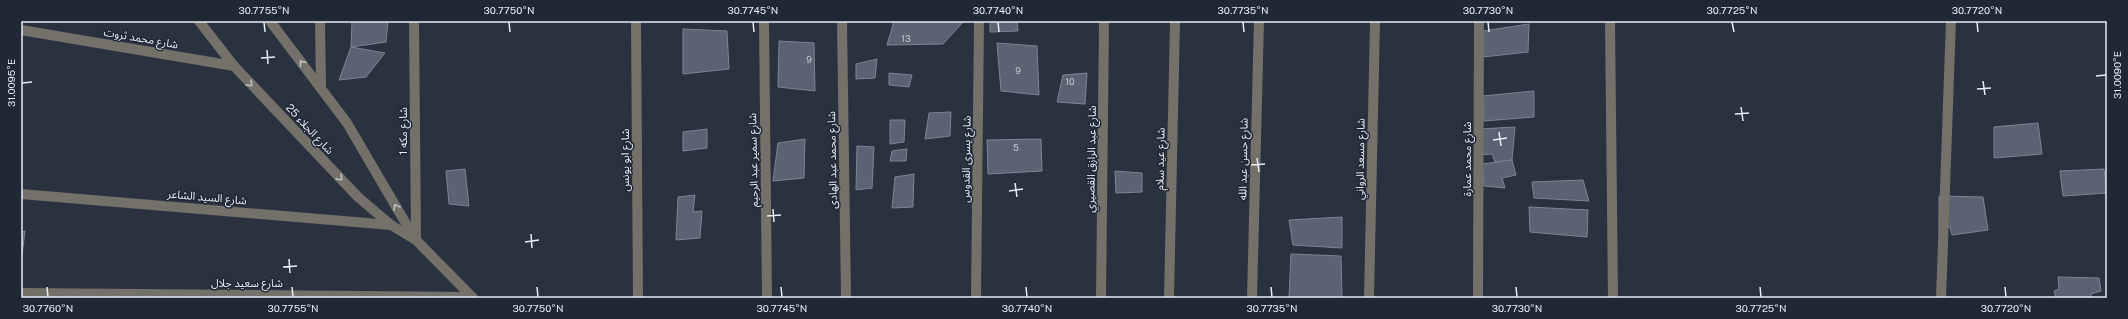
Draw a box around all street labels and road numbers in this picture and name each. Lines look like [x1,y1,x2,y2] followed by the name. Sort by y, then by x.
[103,26,179,52] street label: شارع محمد ثروت
[282,102,336,158] street label: شارع الجلاء 25
[1084,105,1101,213] street label: شارع عبد الرازق القصيري
[397,107,411,155] street label: شارع مكه 1
[825,111,841,209] street label: شارع محمد عبد الهادى
[746,112,763,207] street label: شارع سمير عبد الرحيم
[959,115,975,203] street label: شارع يسرى القدوس
[1236,117,1252,200] street label: شارع حسن عبد الله
[1353,118,1370,200] street label: شارع مسعد الرواني
[1461,121,1475,196] street label: شارع محمد عمارة
[1153,127,1169,191] street label: شارع عيد سلام
[619,128,633,191] street label: شارع ابو يونس
[166,187,247,208] street label: شارع السيد الشاعر
[211,277,283,291] street label: شارع سعيد جلال

